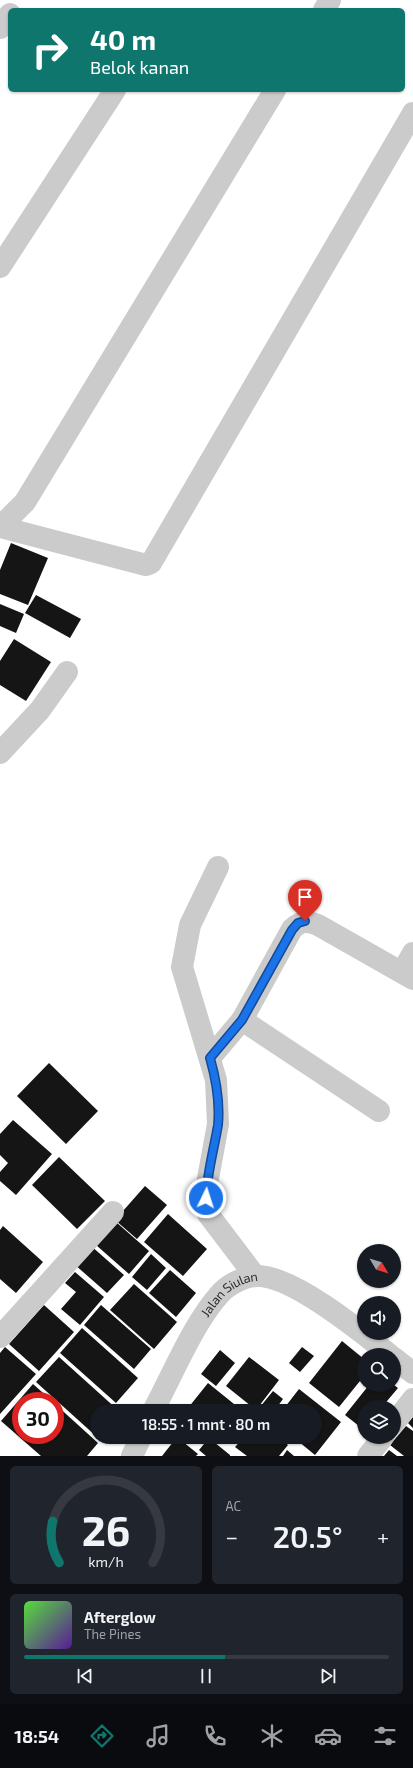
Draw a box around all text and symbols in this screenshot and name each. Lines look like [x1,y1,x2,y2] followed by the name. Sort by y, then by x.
[90,22,156,56] text: 40 m
[24,24,76,76] icon: right
[90,56,189,78] text: Belok kanan
[288,880,322,921] pin
[294,886,316,908] icon: arrive
[185,1177,227,1219] position arrow
[357,1244,401,1288] north arrow
[357,1244,401,1444] map controls
[197,1268,259,1320] street label: Jalan Siulan
[357,1296,401,1340] button: sound
[357,1348,401,1392] button: search
[12,1392,64,1444] speed limit sign: 30
[357,1400,401,1444] button: layers
[142,1415,270,1433] text: 18:55 · 1 mnt · 80 m
[226,1498,241,1514] text: AC
[81,1504,130,1554] text: 26
[273,1518,343,1554] text: 20.5°
[226,1523,238,1549] text: −
[377,1523,389,1549] text: +
[88,1553,123,1570] text: km/h
[84,1608,156,1626] text: Afterglow
[84,1626,141,1642] text: The Pines
[74,1665,96,1687] icon: previous
[195,1665,217,1687] icon: pause
[317,1665,339,1687] icon: next
[88,1722,116,1750] icon: directions
[144,1722,172,1750] icon: music
[201,1722,229,1750] icon: phone
[258,1722,286,1750] icon: climate
[314,1722,342,1750] icon: car
[371,1722,399,1750] icon: filters
[14,1725,59,1747] text: 18:54

